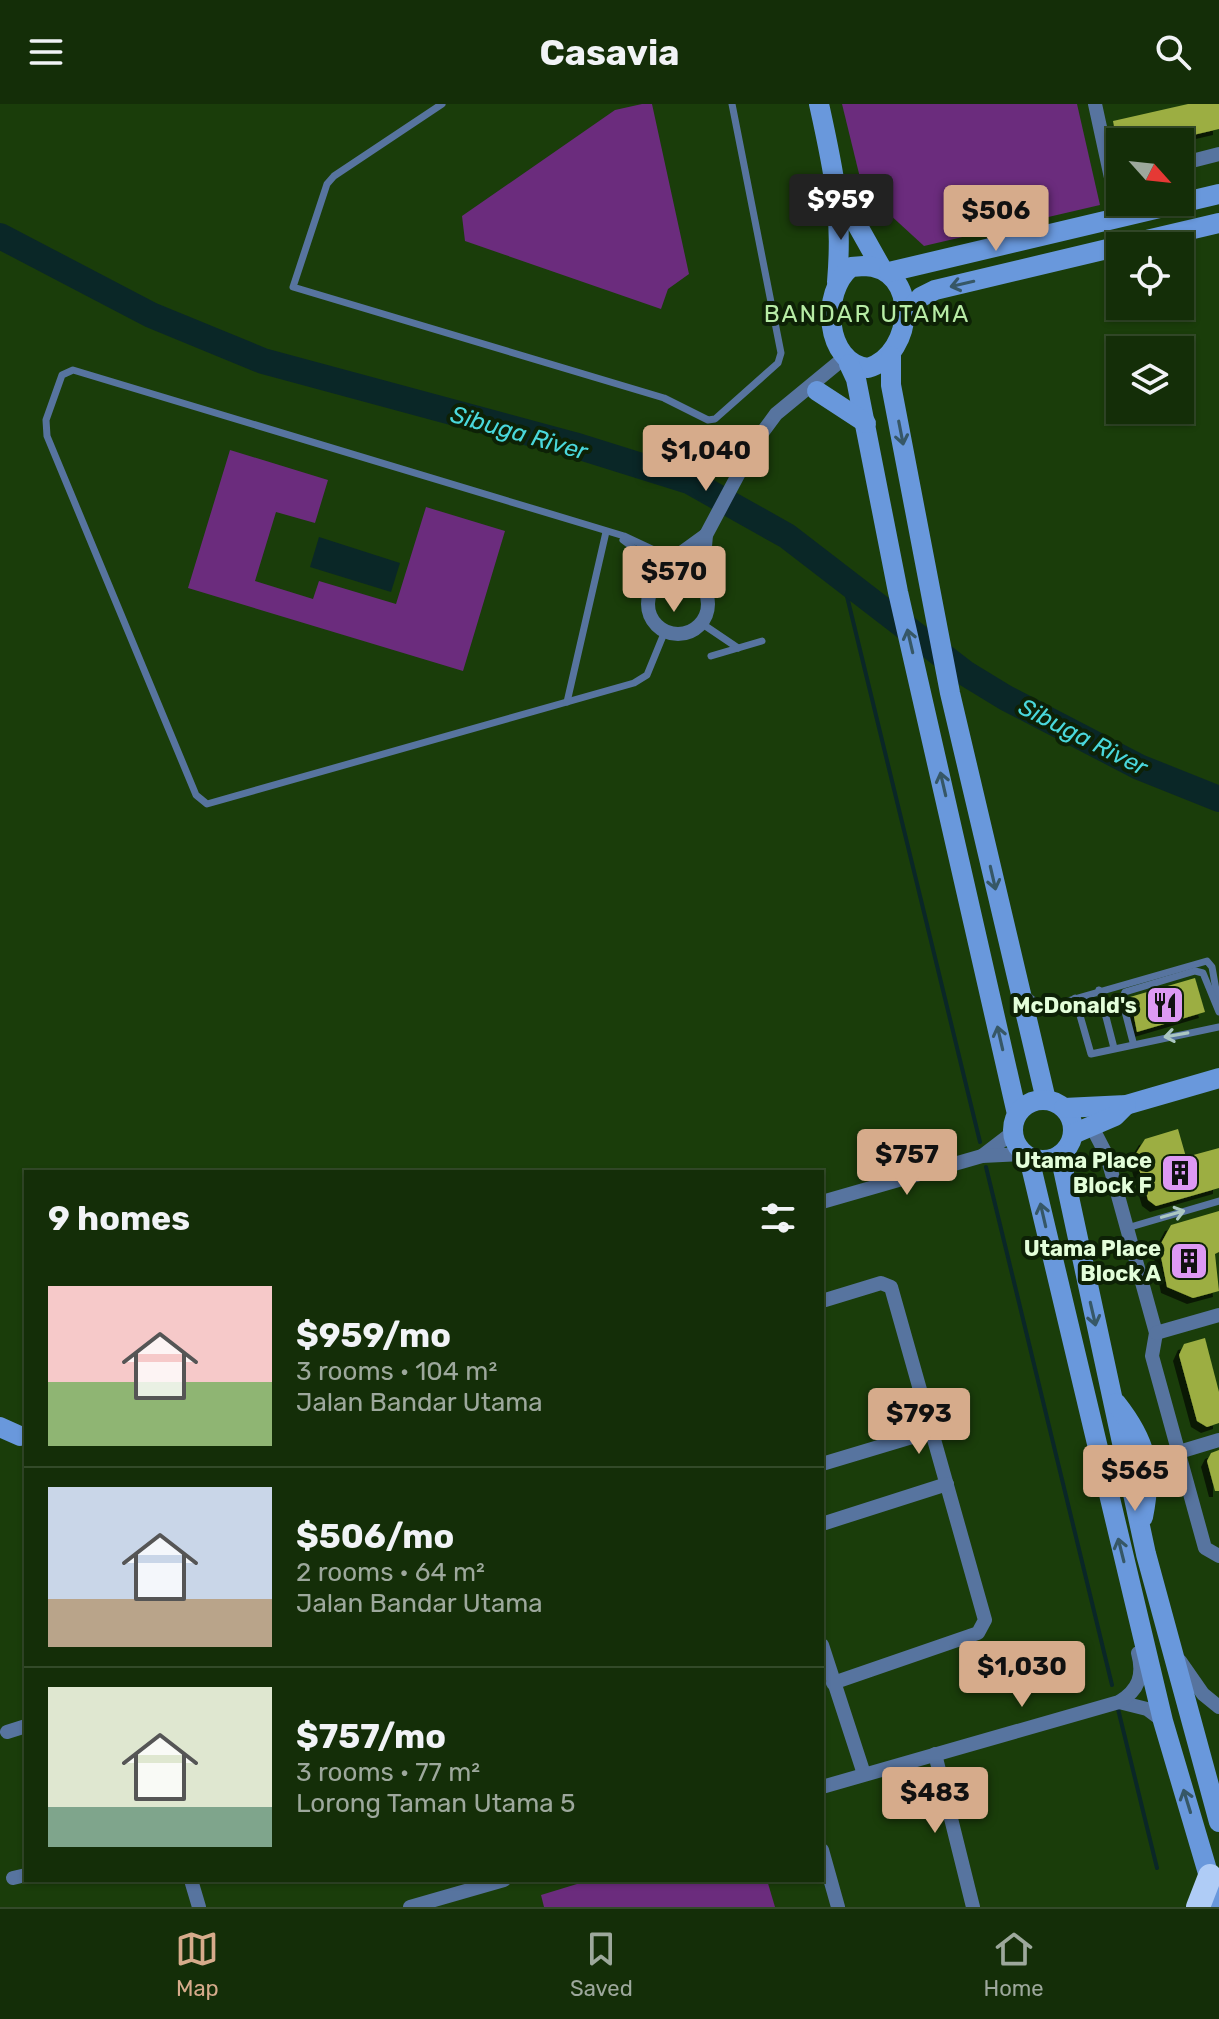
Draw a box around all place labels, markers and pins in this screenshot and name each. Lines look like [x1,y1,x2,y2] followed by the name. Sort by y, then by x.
[794,174,888,242] pin: $959
[949,185,1043,253] pin: $506
[641,425,771,493] pin: $1,040
[627,546,721,614] pin: $570
[1144,984,1186,1026] restaurant icon: McDonald's
[1012,992,1137,1019] place label: McDonald's
[860,1129,954,1197] pin: $757
[1015,1147,1152,1199] place label: Utama Place Block F
[1159,1152,1201,1194] building icon: Utama Place Block F
[1024,1235,1161,1287] place label: Utama Place Block A
[1168,1240,1210,1282] building icon: Utama Place Block A
[872,1388,966,1456] pin: $793
[1088,1445,1182,1513] pin: $565
[957,1641,1087,1709] pin: $1,030
[888,1767,982,1835] pin: $483

